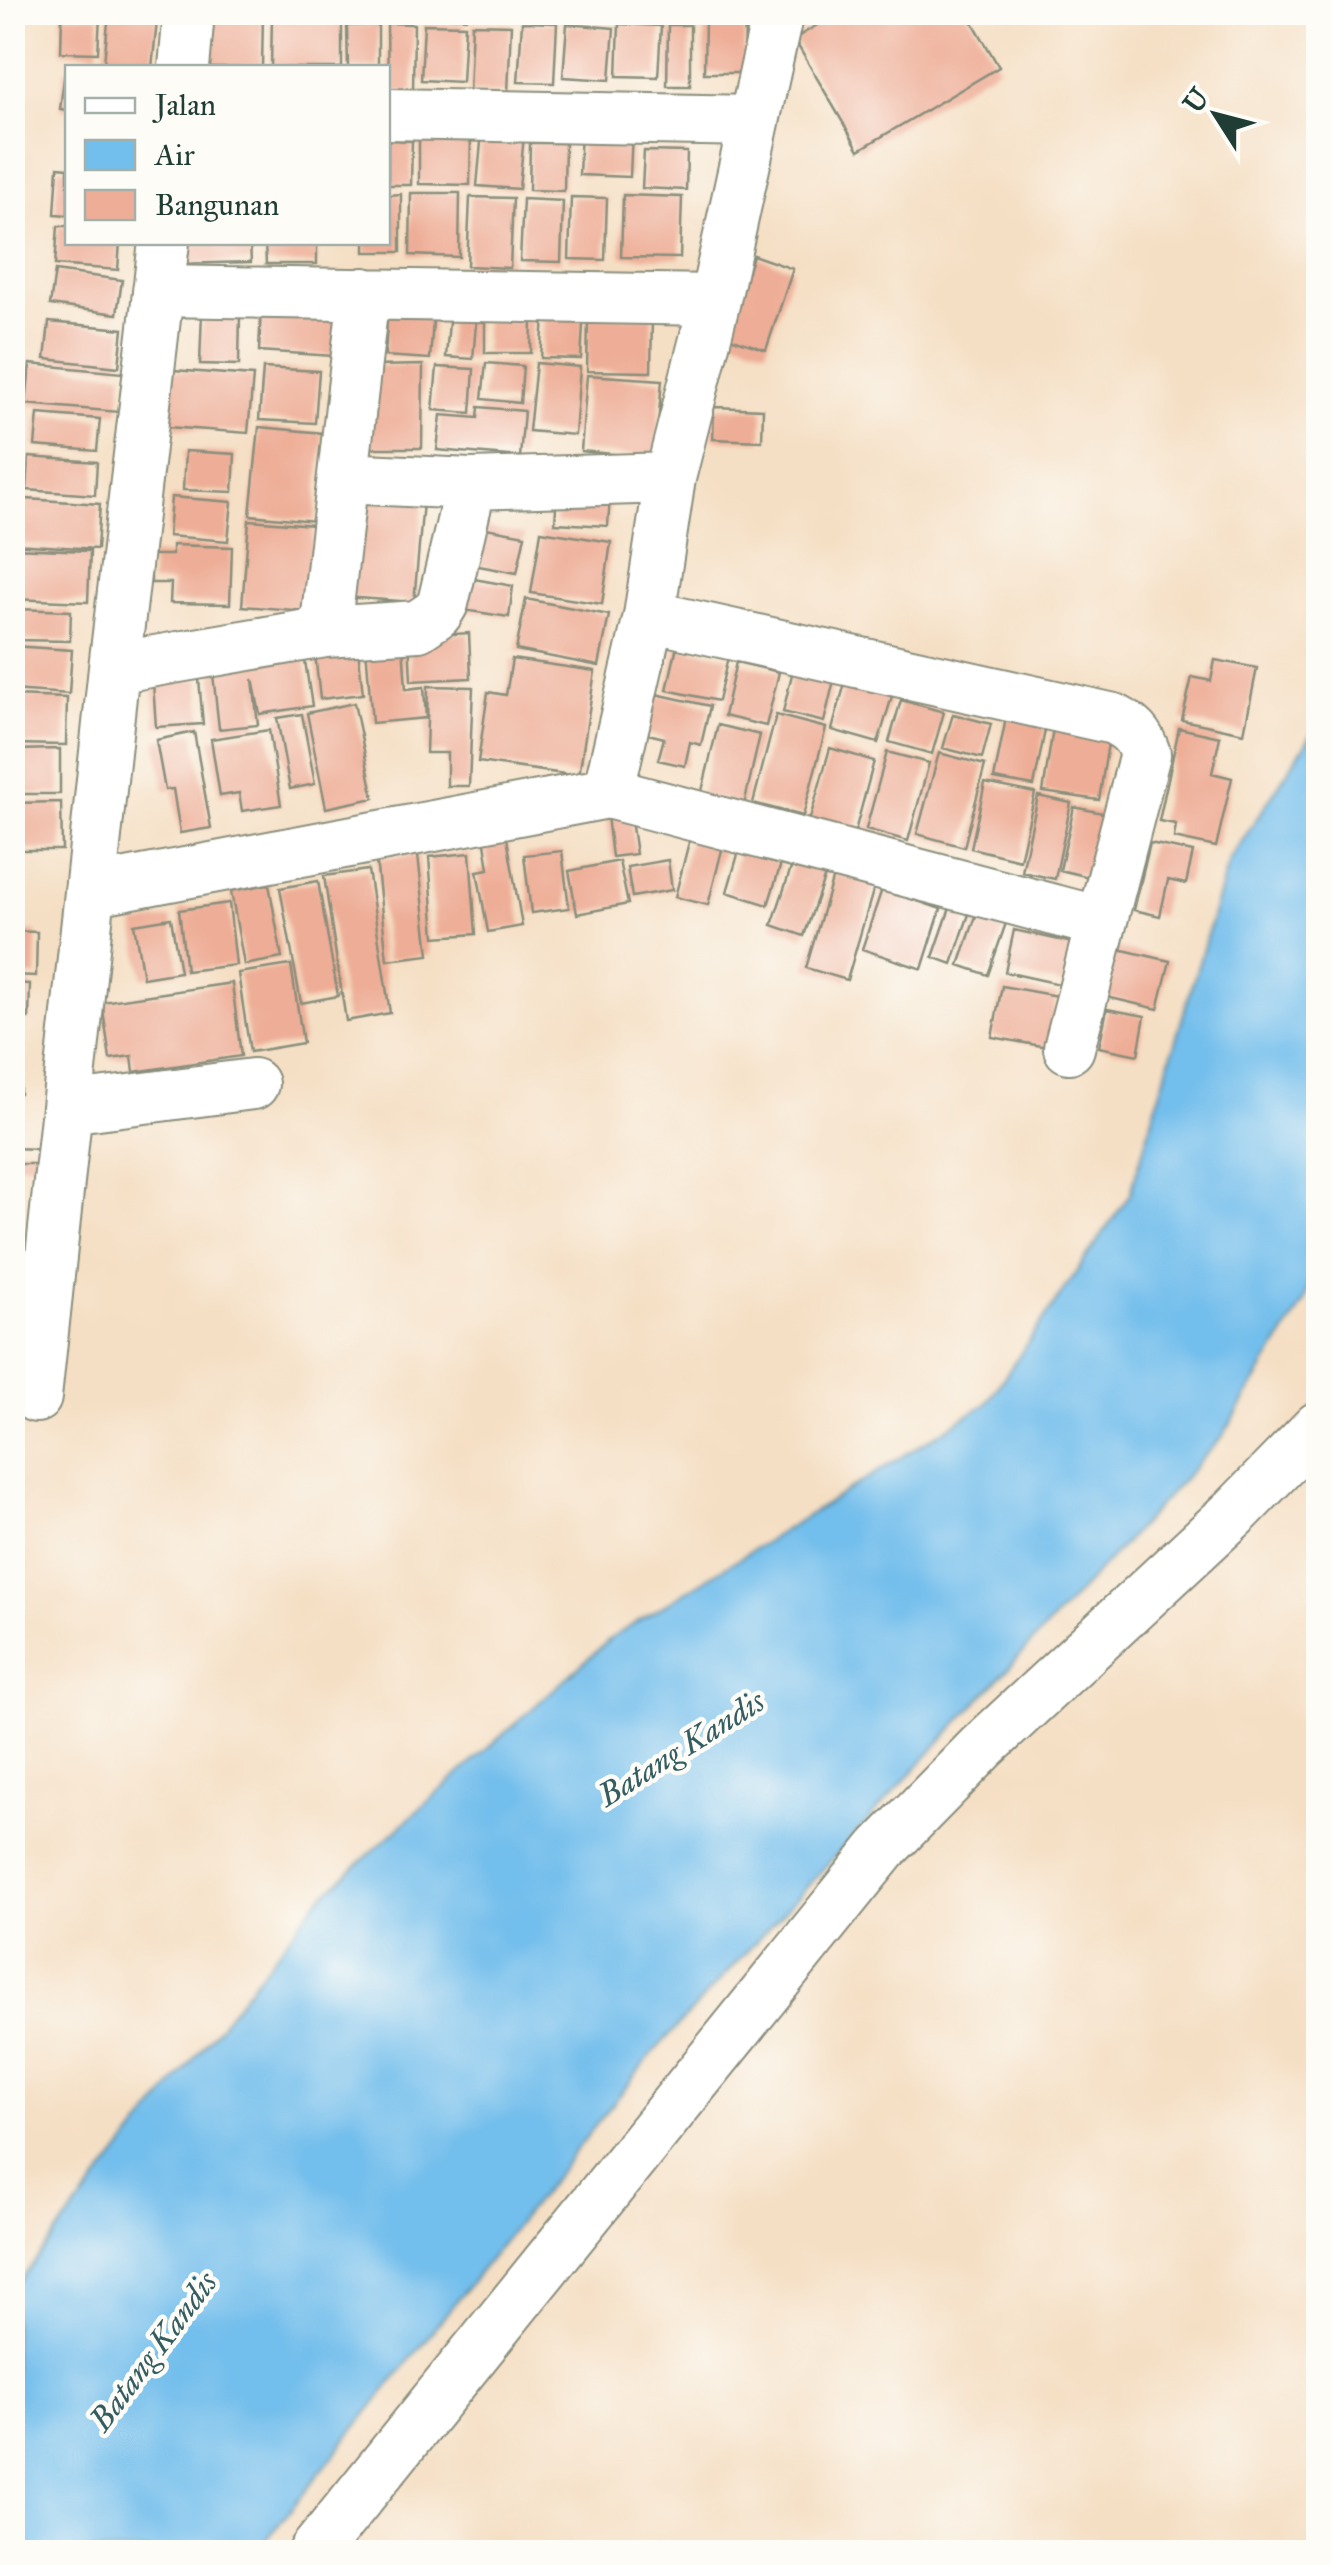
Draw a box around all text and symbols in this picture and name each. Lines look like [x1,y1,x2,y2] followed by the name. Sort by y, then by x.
[65,65,390,245] legend
[1166,65,1266,165] north arrow
[1176,81,1217,120] text: U
[152,87,216,123] text: Jalan
[153,137,195,173] text: Air
[155,187,279,223] text: Bangunan
[589,1681,772,1816] water label: Batang Kandis
[80,2264,226,2440] water label: Batang Kandis

